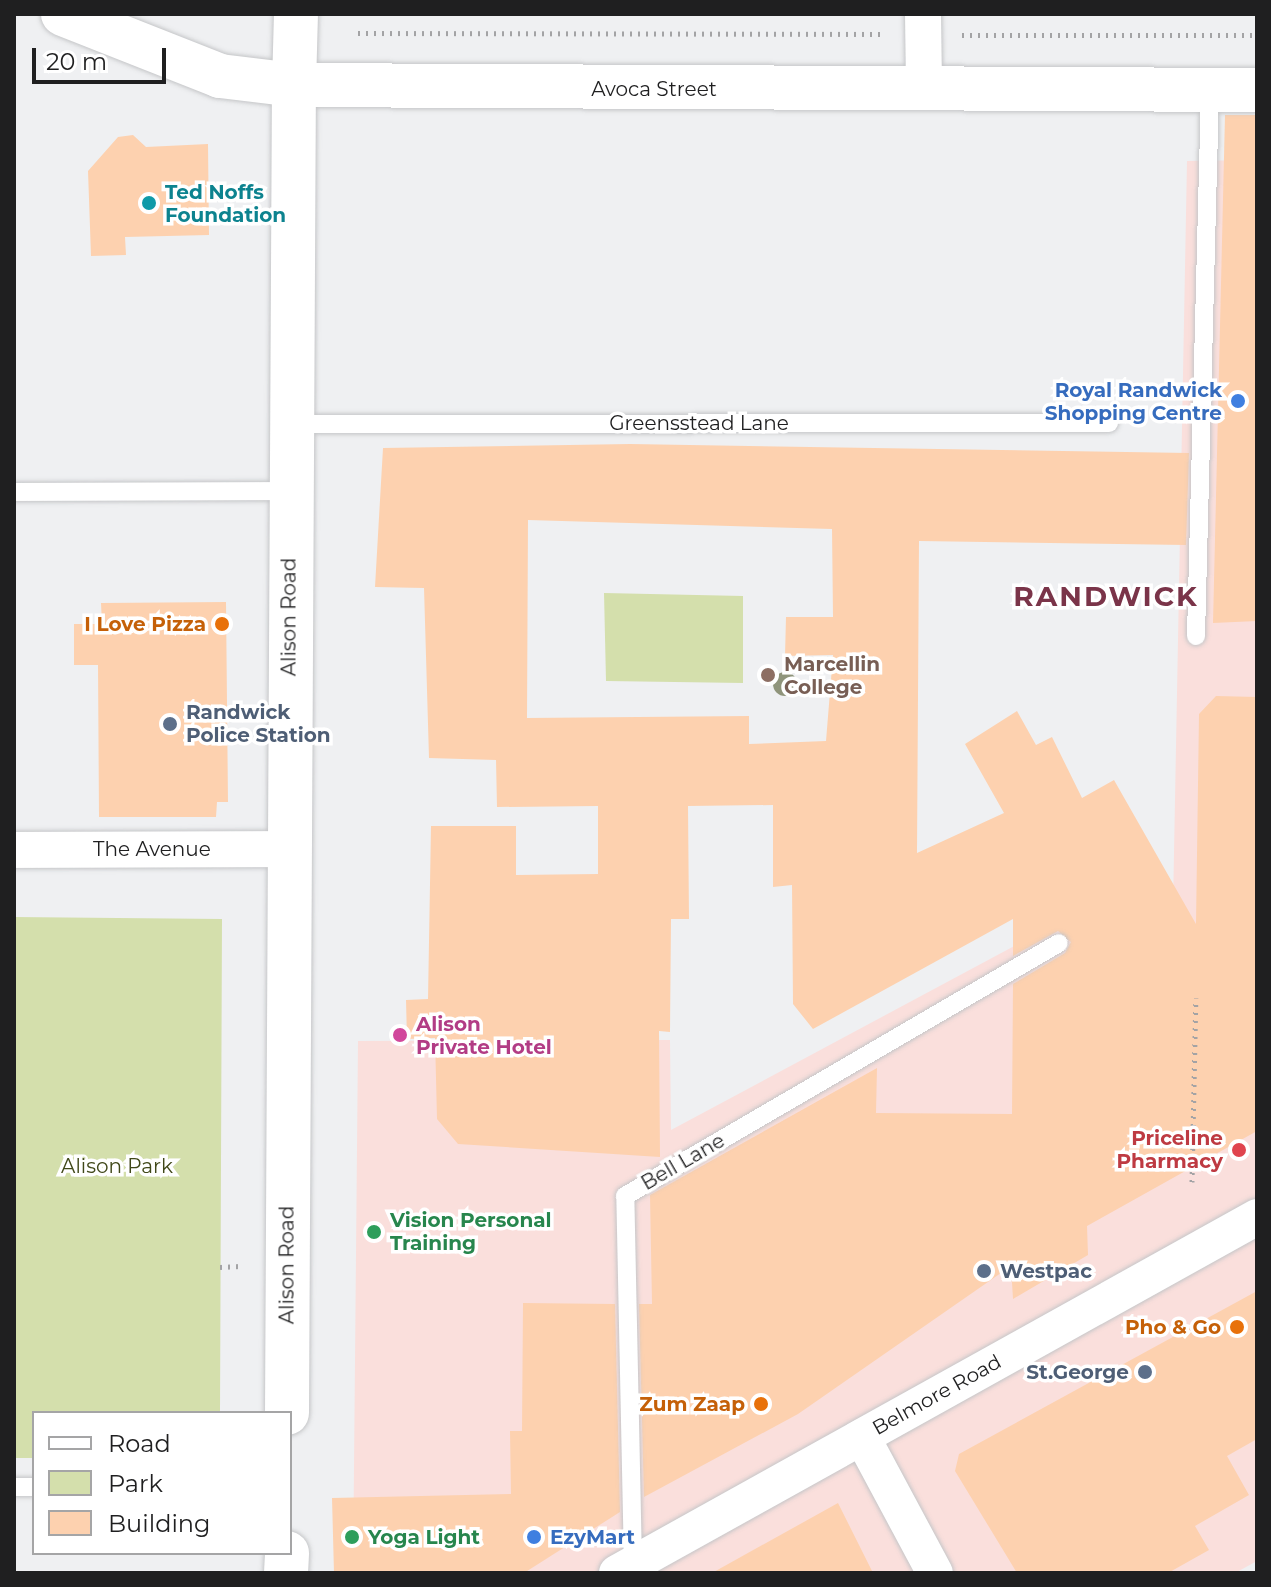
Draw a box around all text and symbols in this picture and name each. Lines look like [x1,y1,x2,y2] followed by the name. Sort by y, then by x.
[36,32,170,82] scale bar
[46,47,107,76] text: 20 m
[591,77,717,101] street label: Avoca Street
[165,180,286,227] place label: Ted Noffs Foundation
[140,194,158,212] marker: Ted Noffs Foundation
[1045,378,1222,425] place label: Royal Randwick Shopping Centre
[1229,392,1247,410] marker: Royal Randwick Shopping Centre
[609,411,789,435] street label: Greensstead Lane
[277,558,301,676] street label: Alison Road
[1013,579,1199,613] district label: RANDWICK
[84,612,206,636] place label: I Love Pizza
[213,615,231,633] marker: I Love Pizza
[784,652,880,699] place label: Marcellin College
[759,666,777,684] marker: Marcellin College
[186,700,331,747] place label: Randwick Police Station
[161,715,179,733] marker: Randwick Police Station
[93,837,211,861] street label: The Avenue
[416,1012,552,1059] place label: Alison Private Hotel
[391,1026,409,1044] marker: Alison Private Hotel
[1116,1126,1223,1173] place label: Priceline Pharmacy
[637,1129,729,1195] street label: Bell Lane
[1230,1141,1248,1159] marker: Priceline Pharmacy
[61,1154,173,1178] park label: Alison Park
[275,1206,299,1324] street label: Alison Road
[390,1208,552,1255] place label: Vision Personal Training
[365,1223,383,1241] marker: Vision Personal Training
[1000,1259,1092,1283] place label: Westpac
[975,1262,993,1280] marker: Westpac
[1125,1315,1221,1339] place label: Pho & Go
[1228,1318,1246,1336] marker: Pho & Go
[868,1350,1006,1440] street label: Belmore Road
[1026,1360,1129,1384] place label: St.George
[1136,1363,1154,1381] marker: St.George
[639,1392,745,1416] place label: Zum Zaap
[752,1395,770,1413] marker: Zum Zaap
[32,1411,292,1555] legend
[108,1429,171,1458] text: Road
[108,1469,163,1498] text: Park
[108,1509,211,1538] text: Building
[368,1525,480,1549] place label: Yoga Light
[550,1525,635,1549] place label: EzyMart
[343,1528,361,1546] marker: Yoga Light
[525,1528,543,1546] marker: EzyMart

